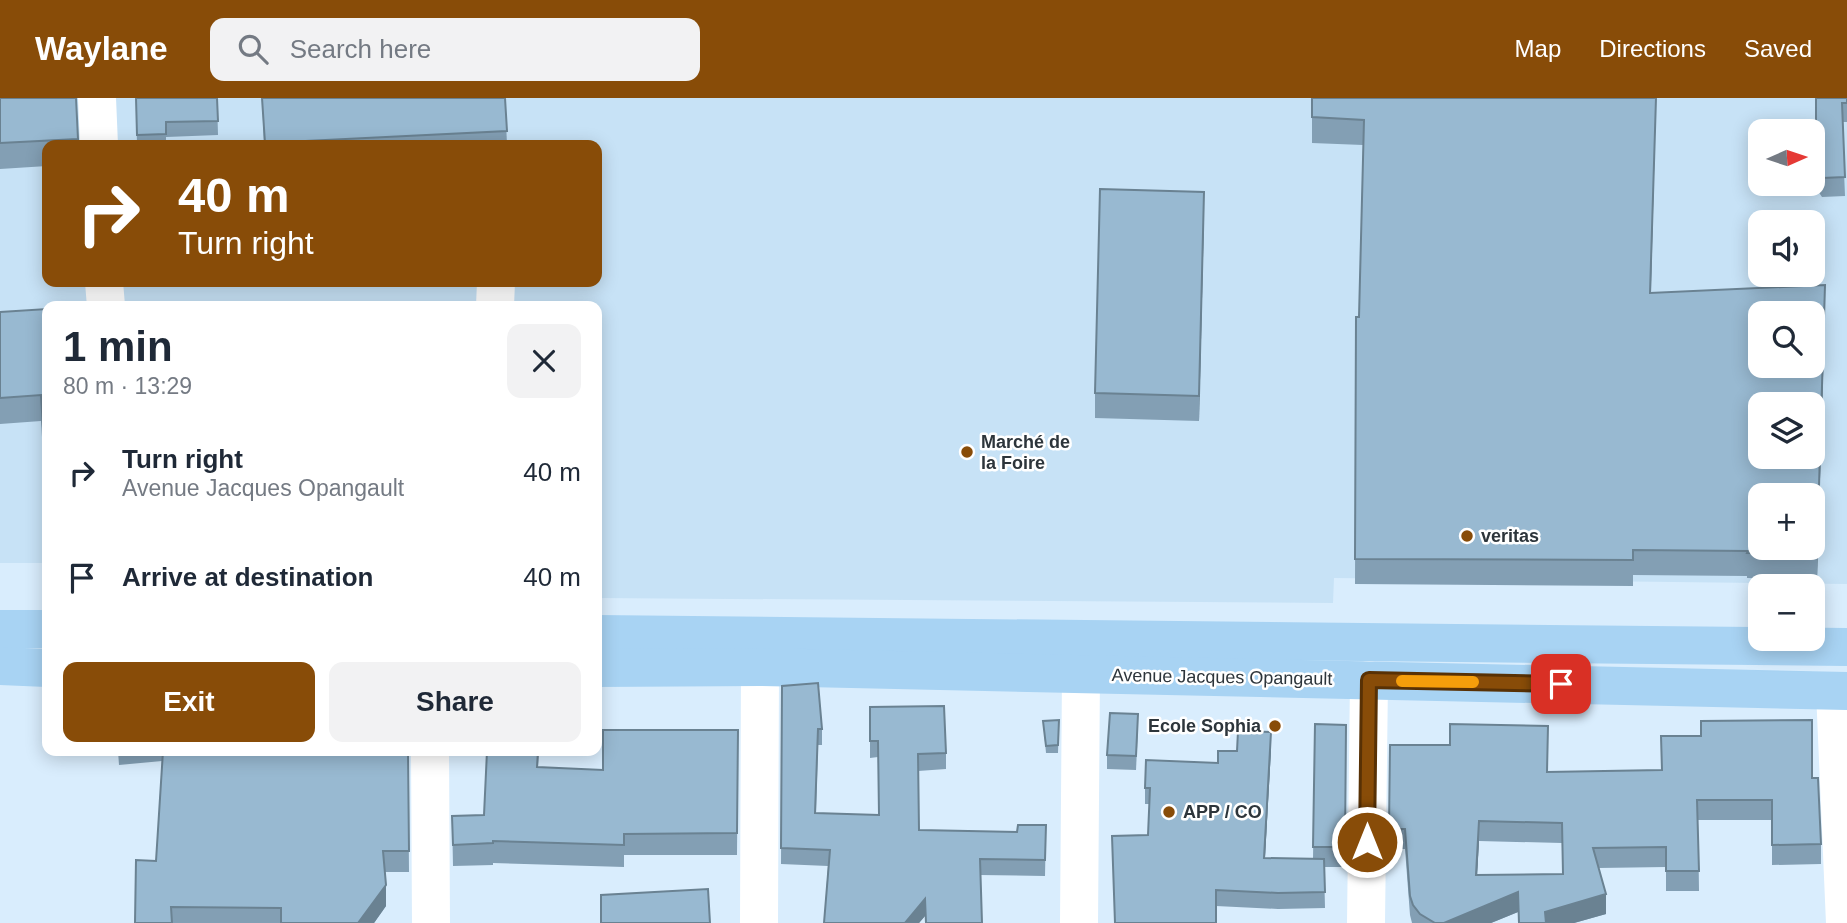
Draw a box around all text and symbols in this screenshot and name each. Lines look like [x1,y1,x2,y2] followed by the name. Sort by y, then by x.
[210,18,700,81] search box
[35,30,168,67] text: Waylane
[234,30,272,68] icon: search
[290,34,431,64] text: Search here
[1515,35,1561,62] text: Map
[1599,35,1706,62] text: Directions
[1744,35,1812,62] text: Saved
[1748,119,1825,196] north arrow
[1748,119,1825,651] map controls
[63,168,154,259] icon: right
[178,168,290,222] text: 40 m
[1748,210,1825,287] button: sound
[178,225,314,261] text: Turn right
[1748,301,1825,378] button: search
[63,323,173,370] text: 1 min
[507,324,581,398] button: close
[63,373,192,399] text: 80 m · 13:29
[1748,392,1825,469] button: layers
[981,432,1070,473] place label: Marché de la Foire
[122,444,243,474] text: Turn right
[959,444,975,460] marker: Marché de la Foire
[63,454,101,492] icon: right
[523,457,581,487] text: 40 m
[122,475,404,501] text: Avenue Jacques Opangault
[1748,483,1825,560] button: +
[1481,526,1539,546] place label: veritas
[1459,528,1475,544] marker: veritas
[63,559,101,597] icon: arrive
[122,562,373,592] text: Arrive at destination
[523,562,581,592] text: 40 m
[1748,574,1825,651] button: −
[1531,654,1591,714] pin
[63,662,315,742] button: Exit
[329,662,581,742] button: Share
[1111,665,1333,689] street label: Avenue Jacques Opangault
[1542,665,1580,703] icon: arrive
[1148,716,1262,736] place label: Ecole Sophia
[1267,718,1283,734] marker: Ecole Sophia
[1183,802,1262,822] place label: APP / CO
[1161,804,1177,820] marker: APP / CO
[1330,805,1404,879] position arrow

